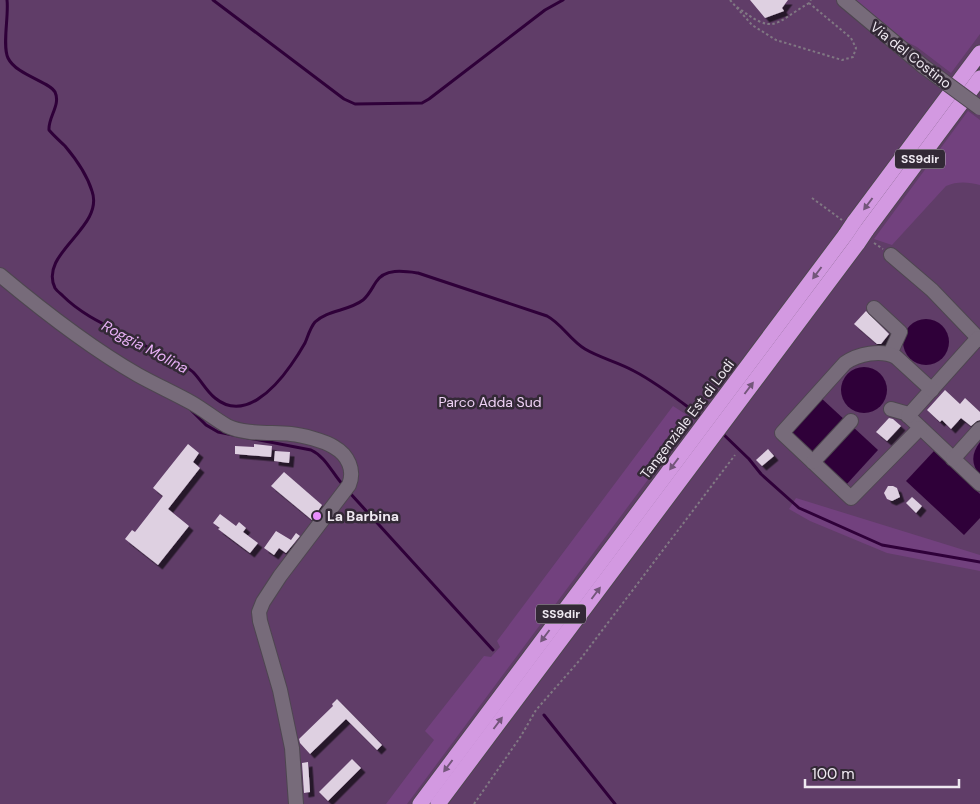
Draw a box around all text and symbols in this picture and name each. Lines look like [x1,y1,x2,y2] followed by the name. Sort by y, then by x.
[867,18,955,92] street label: Via del Costino
[895,150,945,168] road number: SS9dir
[863,197,873,211] one-way arrow
[811,266,822,279] one-way arrow
[98,316,192,378] water label: Roggia Molina
[636,356,738,482] street label: Tangenziale Est di Lodi
[744,381,754,395] one-way arrow
[438,393,542,411] park label: Parco Adda Sud
[668,457,679,470] one-way arrow
[327,507,399,525] place label: La Barbina
[311,510,323,522] marker: La Barbina
[590,587,601,600] one-way arrow
[536,604,586,624] road number: SS9dir
[540,629,550,643] one-way arrow
[493,717,504,730] one-way arrow
[805,756,959,788] scale bar
[443,759,453,773] one-way arrow
[812,764,855,784] text: 100 m

